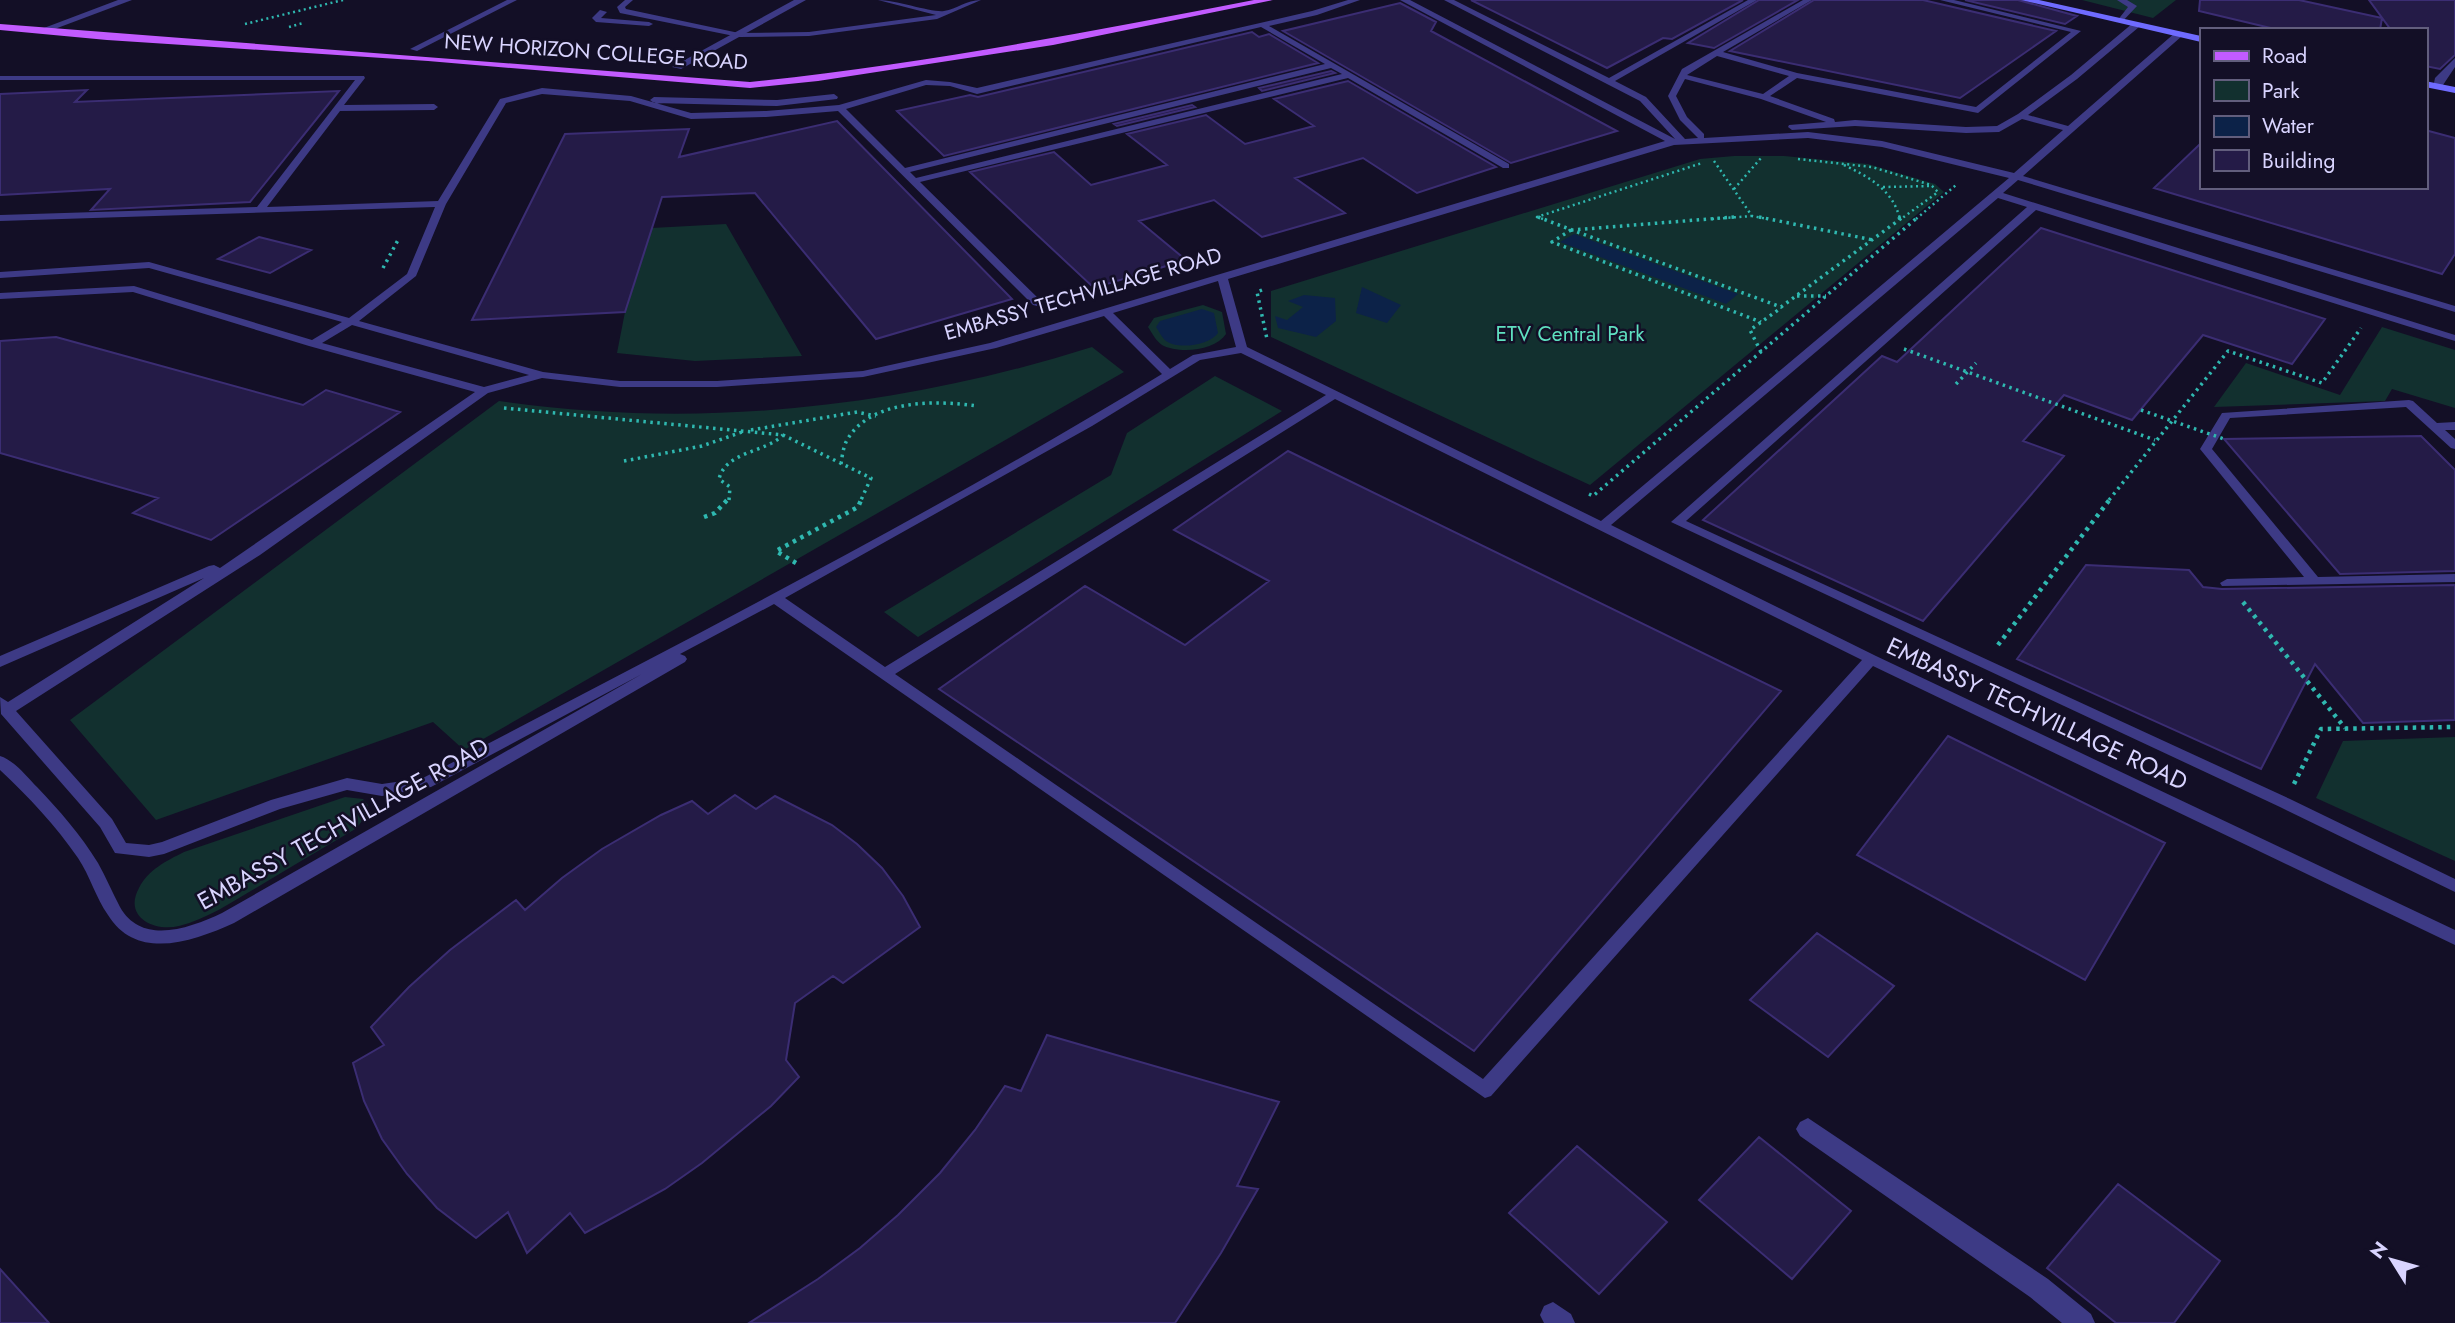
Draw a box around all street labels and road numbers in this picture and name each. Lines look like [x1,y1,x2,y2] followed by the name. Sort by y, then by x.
[443,26,749,78] street label: NEW HORIZON COLLEGE ROAD
[941,240,1225,348] street label: EMBASSY TECHVILLAGE ROAD
[1881,628,2193,799] street label: EMBASSY TECHVILLAGE ROAD
[191,729,495,918] street label: EMBASSY TECHVILLAGE ROAD

